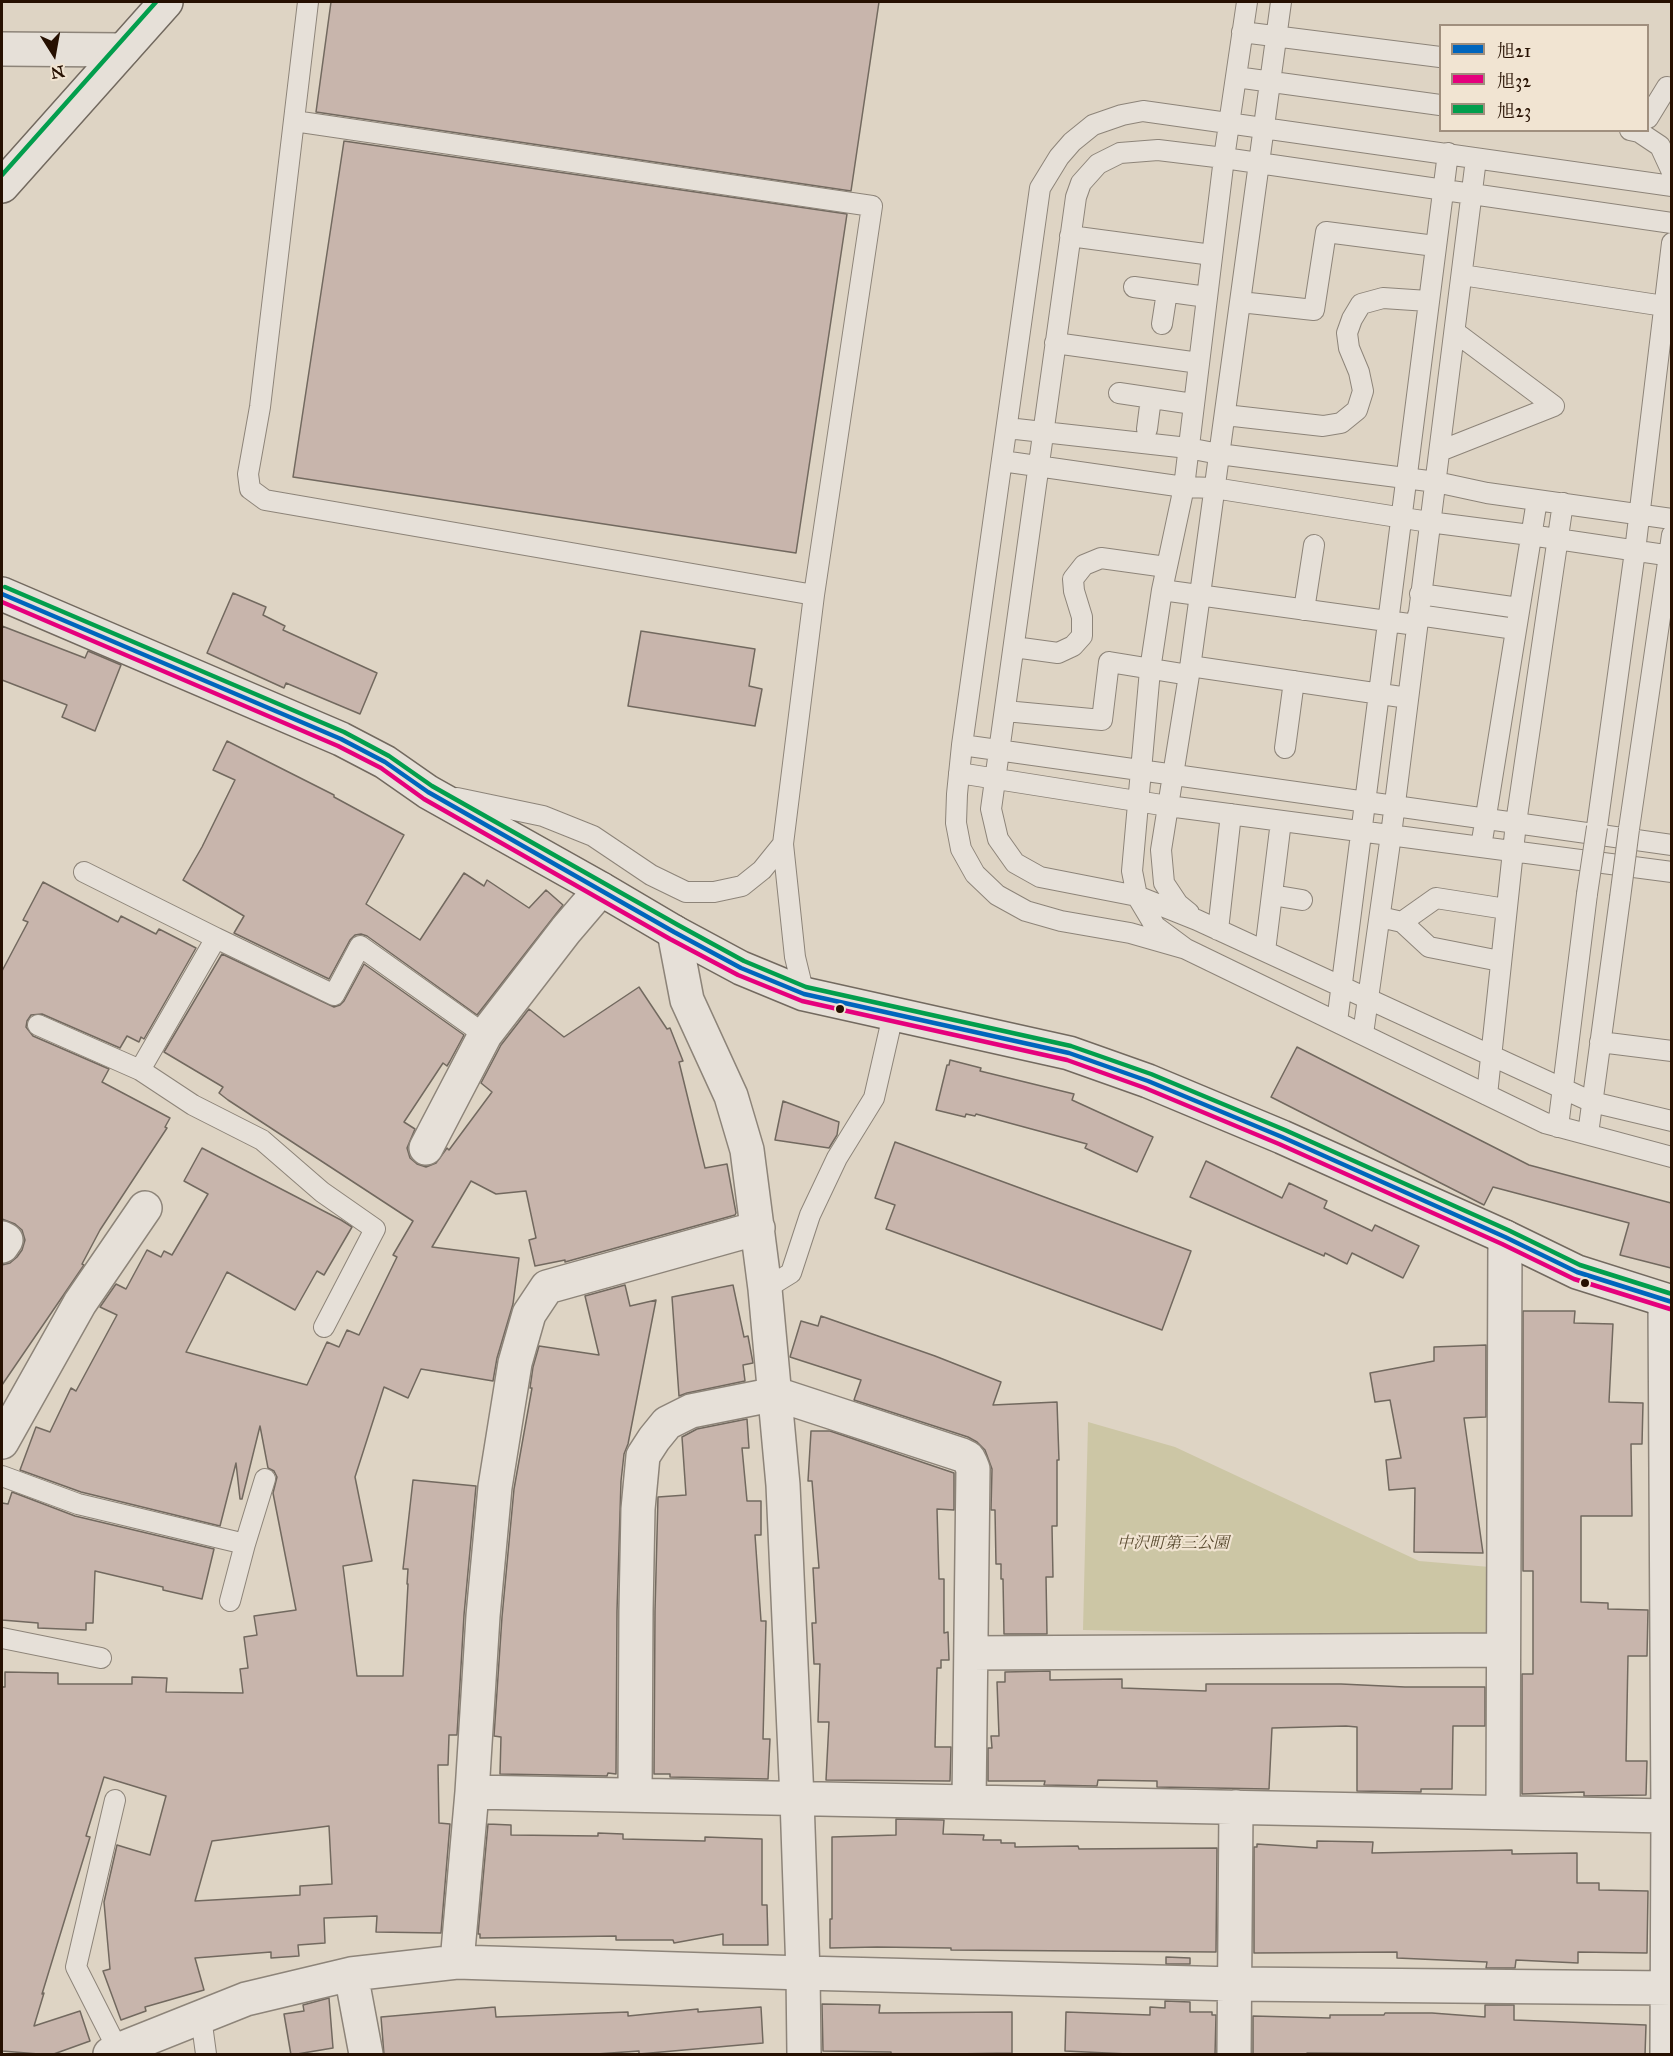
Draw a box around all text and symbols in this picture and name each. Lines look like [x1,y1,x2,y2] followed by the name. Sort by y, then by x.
[24,24,84,84] north arrow
[1439,24,1649,132] legend
[1497,40,1531,62] text: 旭21
[49,62,66,83] text: N
[1497,70,1531,92] text: 旭32
[1497,100,1531,122] text: 旭23
[834,1003,846,1015] unlabelled marker
[1579,1277,1591,1289] unlabelled marker
[1117,1534,1229,1554] park label: 中沢町第三公園

